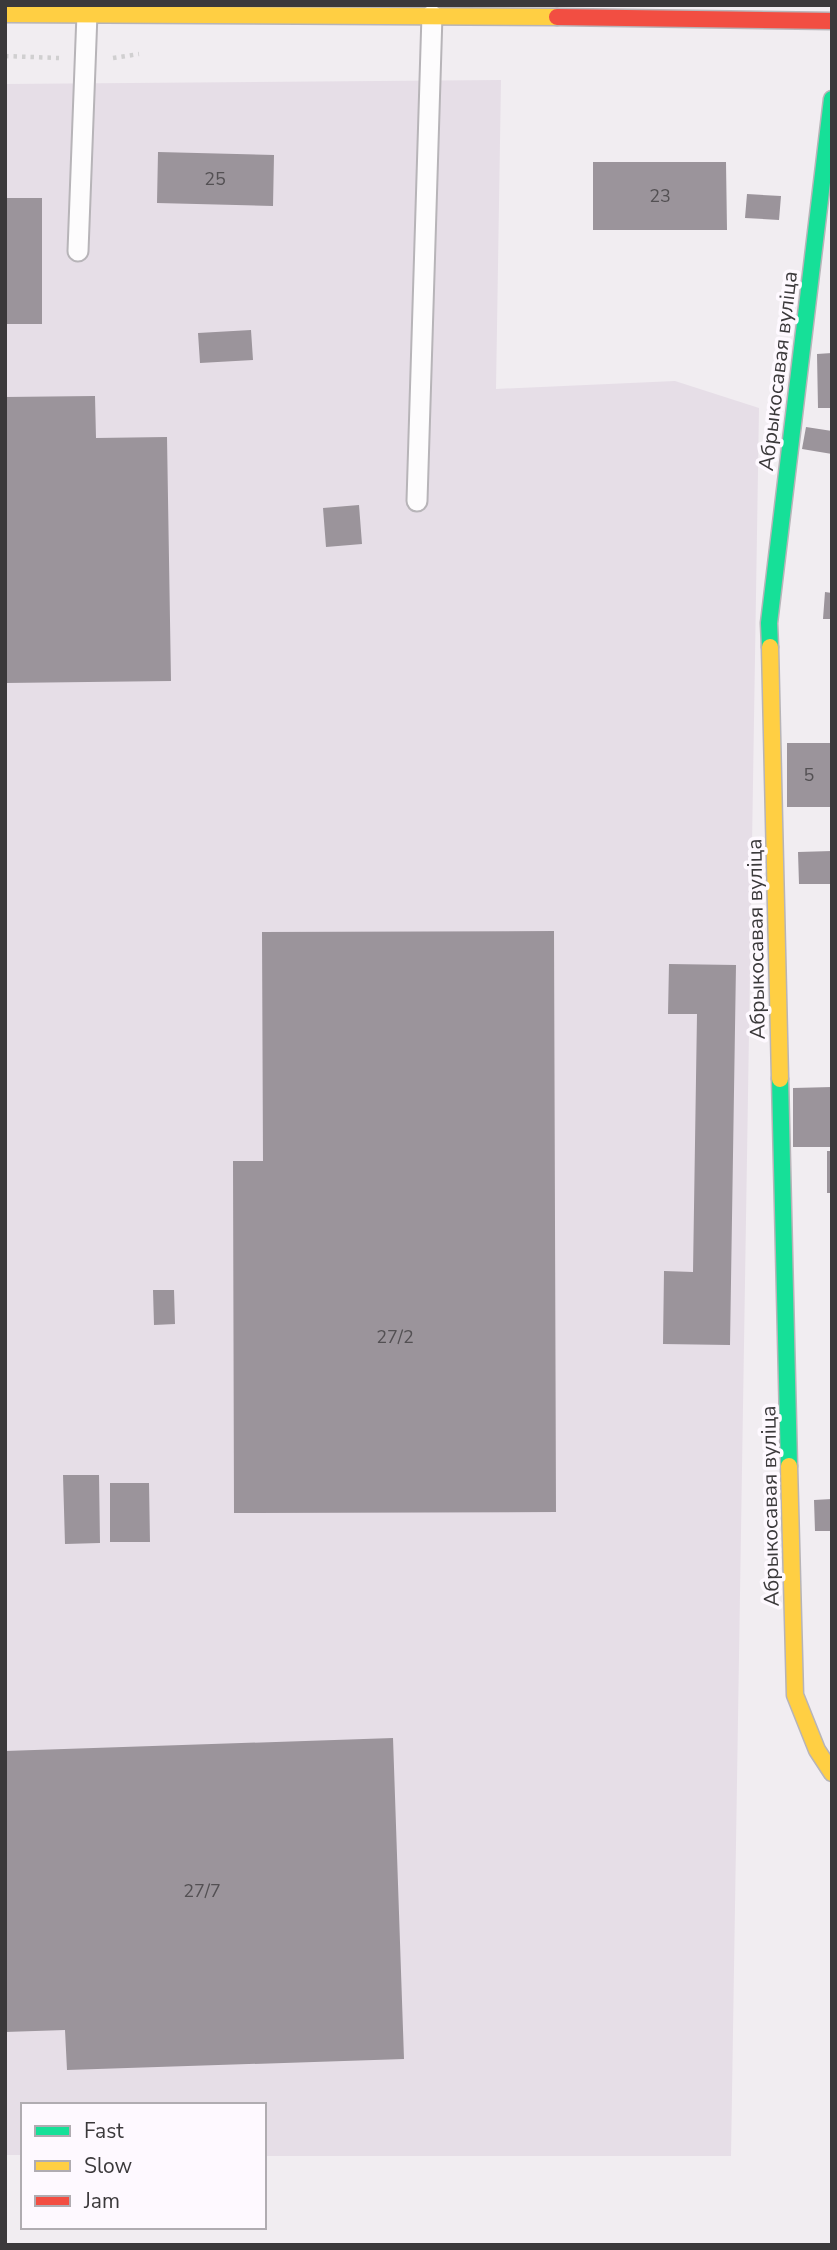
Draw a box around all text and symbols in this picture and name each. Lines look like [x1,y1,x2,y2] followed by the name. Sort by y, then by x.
[204,167,226,191] house number: 25
[649,184,671,208] house number: 23
[752,269,804,473] street label: Абрыкосавая вуліца
[804,763,814,787] house number: 5
[740,838,772,1040] street label: Абрыкосавая вуліца
[376,1325,414,1349] house number: 27/2
[754,1405,786,1607] street label: Абрыкосавая вуліца
[183,1879,221,1903] house number: 27/7
[21,2103,266,2229] legend
[84,2117,124,2145] text: Fast
[84,2152,133,2180] text: Slow
[83,2187,120,2215] text: Jam

